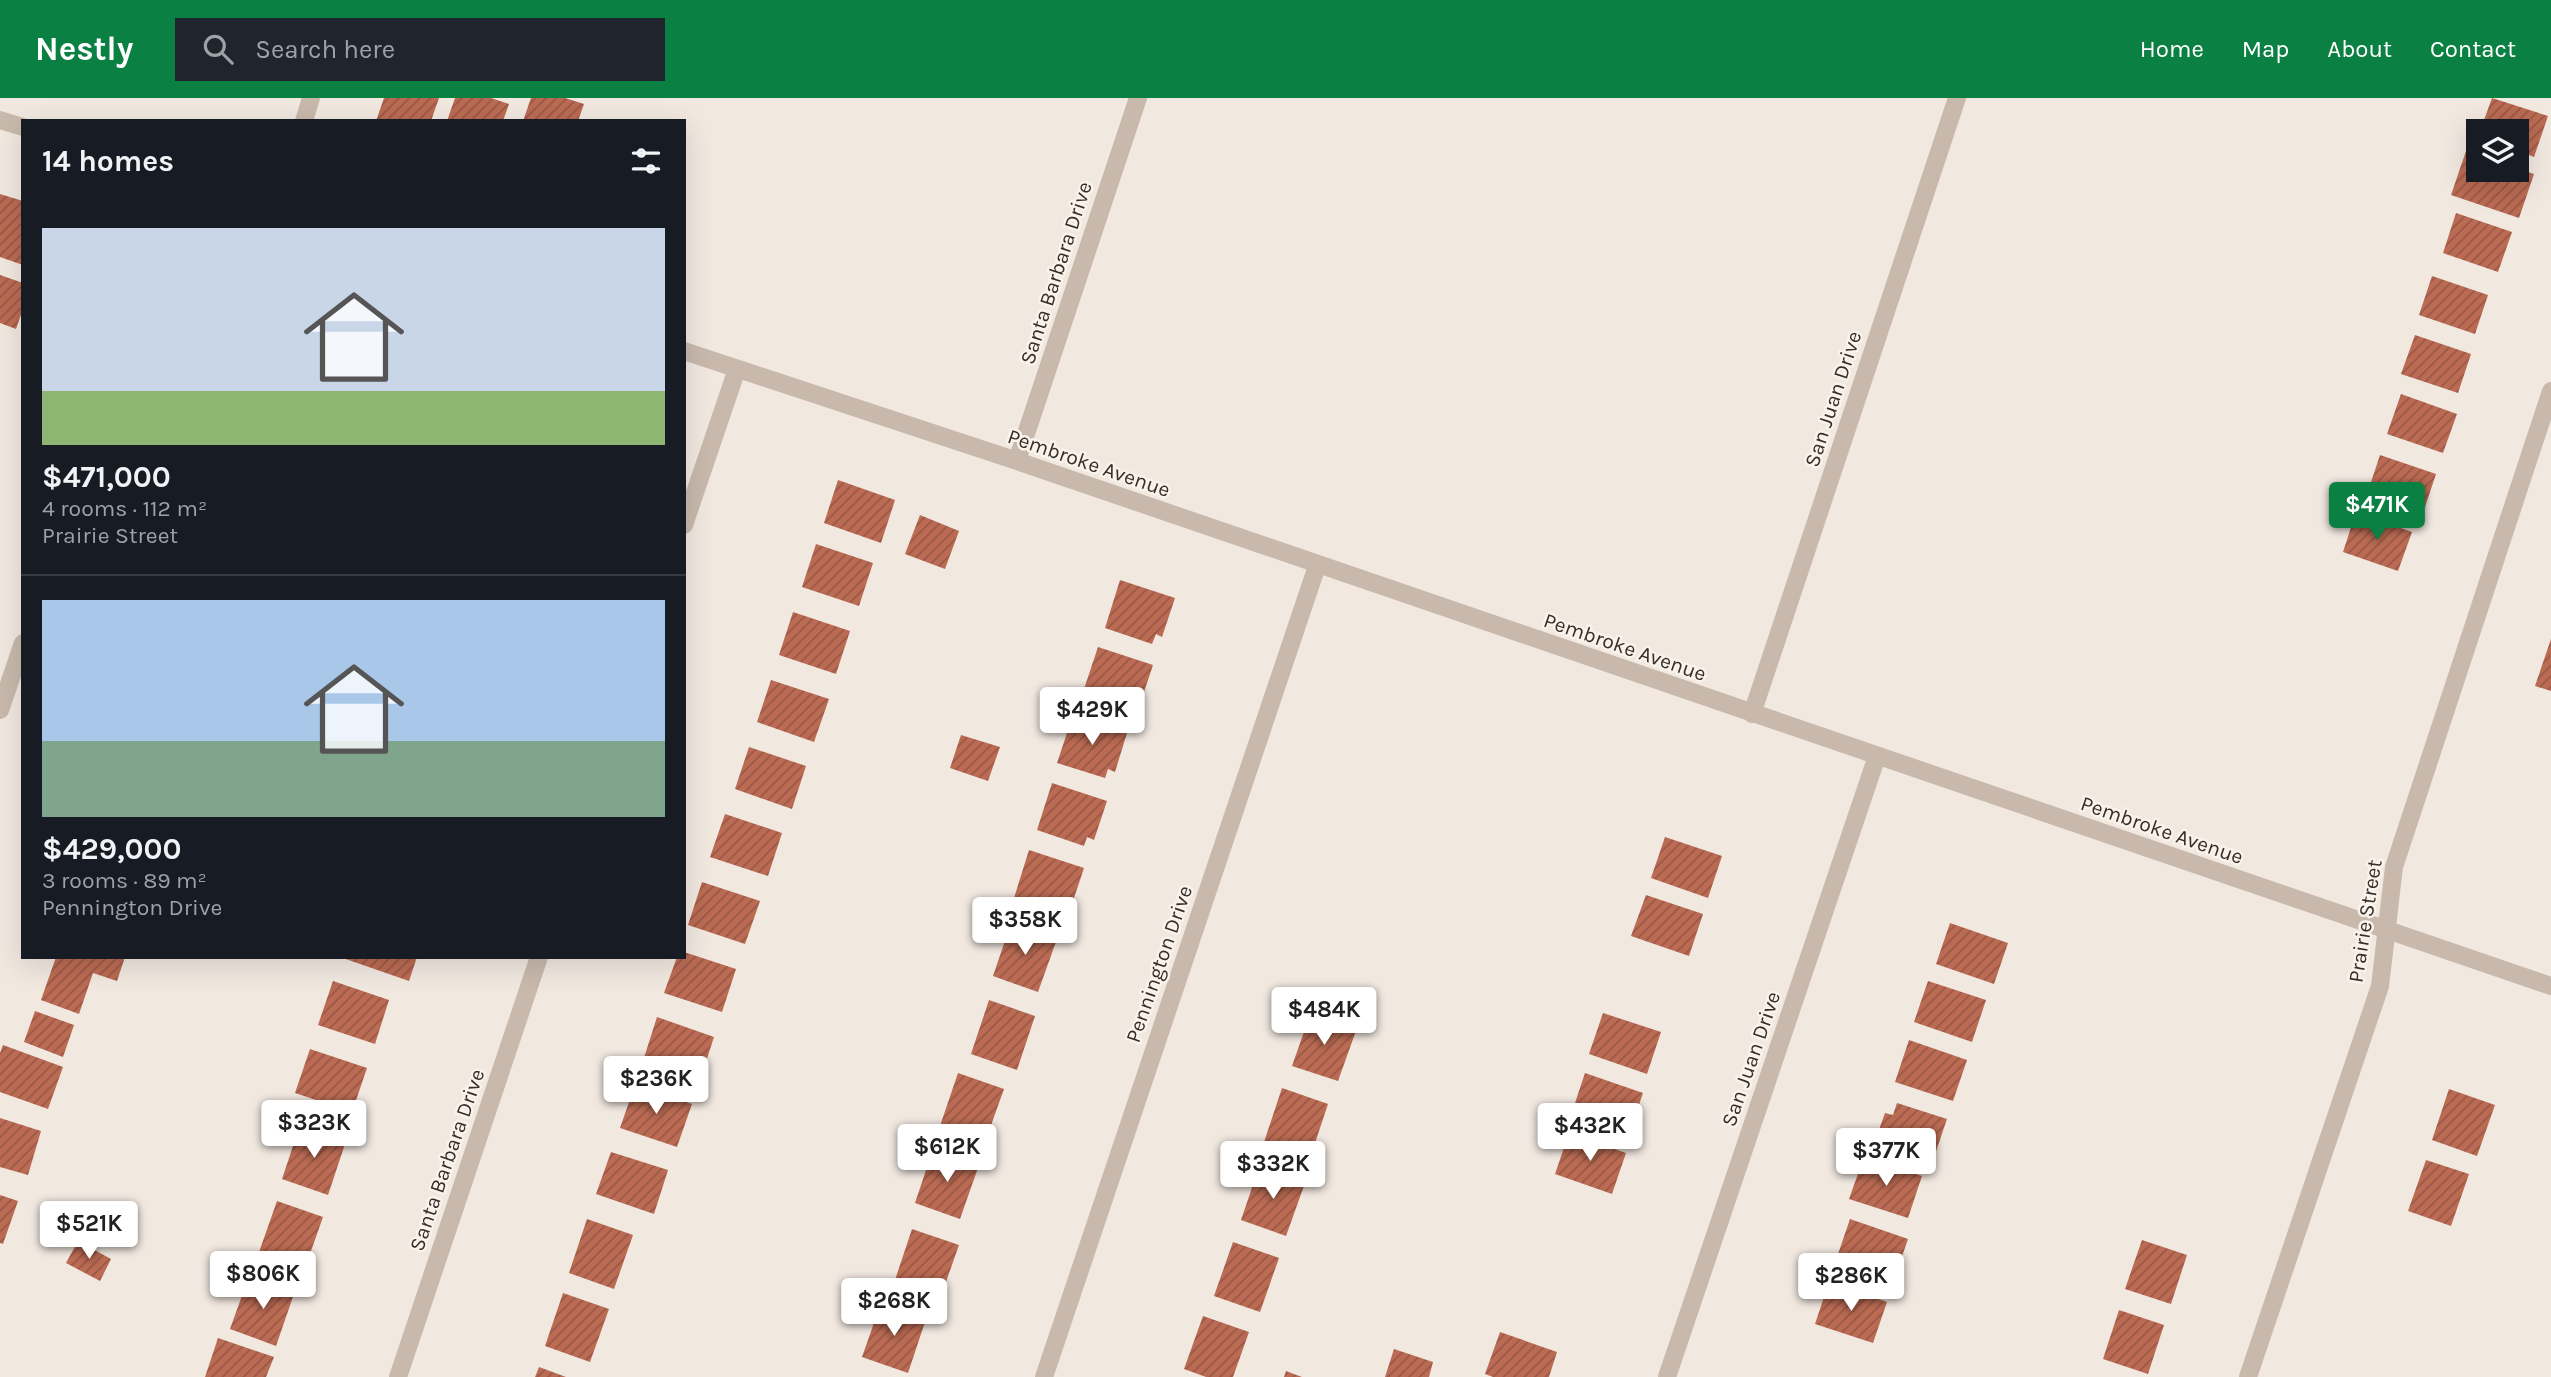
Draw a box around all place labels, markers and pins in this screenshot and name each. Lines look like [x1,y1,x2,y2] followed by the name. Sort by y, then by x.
[2328,482,2426,542] pin: $471K
[1043,688,1141,747] pin: $429K
[976,898,1074,957] pin: $358K
[1275,988,1373,1047] pin: $484K
[607,1056,705,1116] pin: $236K
[265,1100,363,1160] pin: $323K
[1541,1104,1639,1163] pin: $432K
[898,1124,996,1184] pin: $612K
[1837,1128,1935,1188] pin: $377K
[1224,1142,1322,1201] pin: $332K
[40,1202,138,1261] pin: $521K
[214,1252,312,1311] pin: $806K
[1802,1254,1900,1313] pin: $286K
[845,1278,943,1338] pin: $268K

